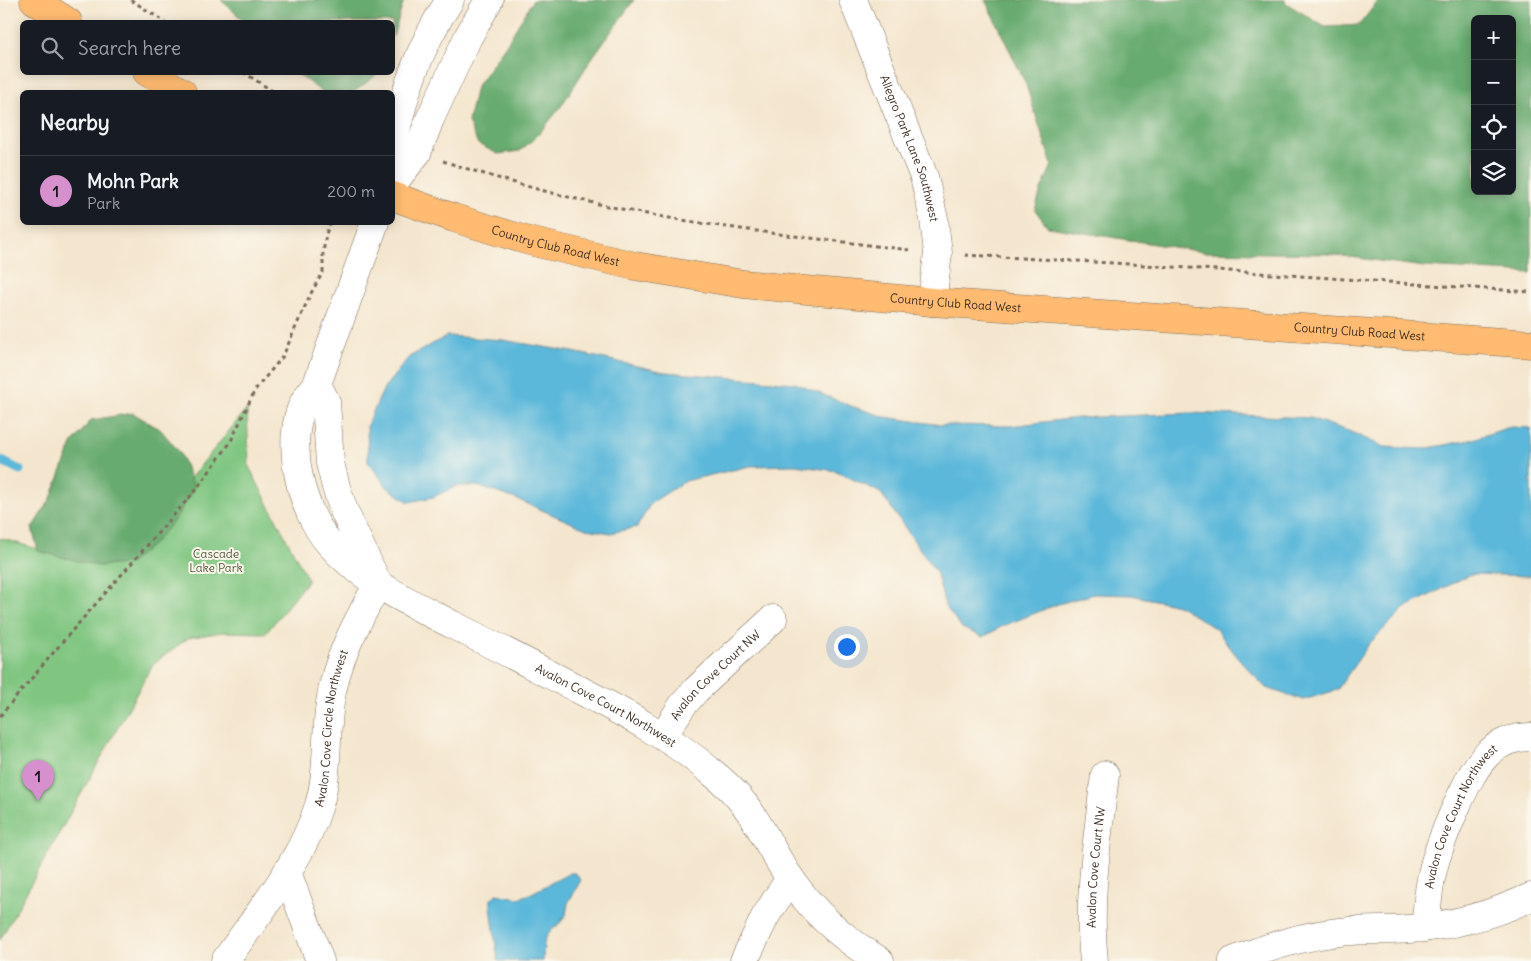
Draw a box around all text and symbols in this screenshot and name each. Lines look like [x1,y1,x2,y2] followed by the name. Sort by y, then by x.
[1471,15,1516,195] map controls
[1471,15,1516,60] button: +
[20,20,395,75] search box
[38,34,66,62] icon: search
[78,36,181,60] text: Search here
[1471,60,1516,105] button: −
[877,73,942,222] street label: Allegro Park Lane Southwest
[1471,105,1516,150] button: locate
[40,109,110,136] text: Nearby
[1471,150,1516,195] button: layers
[87,169,179,193] text: Mohn Park
[53,181,59,201] text: 1
[327,181,375,201] text: 200 m
[87,193,120,213] text: Park
[490,222,621,269] street label: Country Club Road West
[889,290,1022,315] street label: Country Club Road West
[1293,319,1426,344] street label: Country Club Road West
[189,546,243,575] park label: Cascade Lake Park
[667,626,763,723] street label: Avalon Cove Court NW
[834,634,860,660] your location
[311,647,351,808] street label: Avalon Cove Circle Northwest
[533,660,679,750] street label: Avalon Cove Court Northwest
[1421,741,1500,890] street label: Avalon Cove Court Northwest
[22,760,54,801] pin: 1
[1084,806,1108,928] street label: Avalon Cove Court NW

